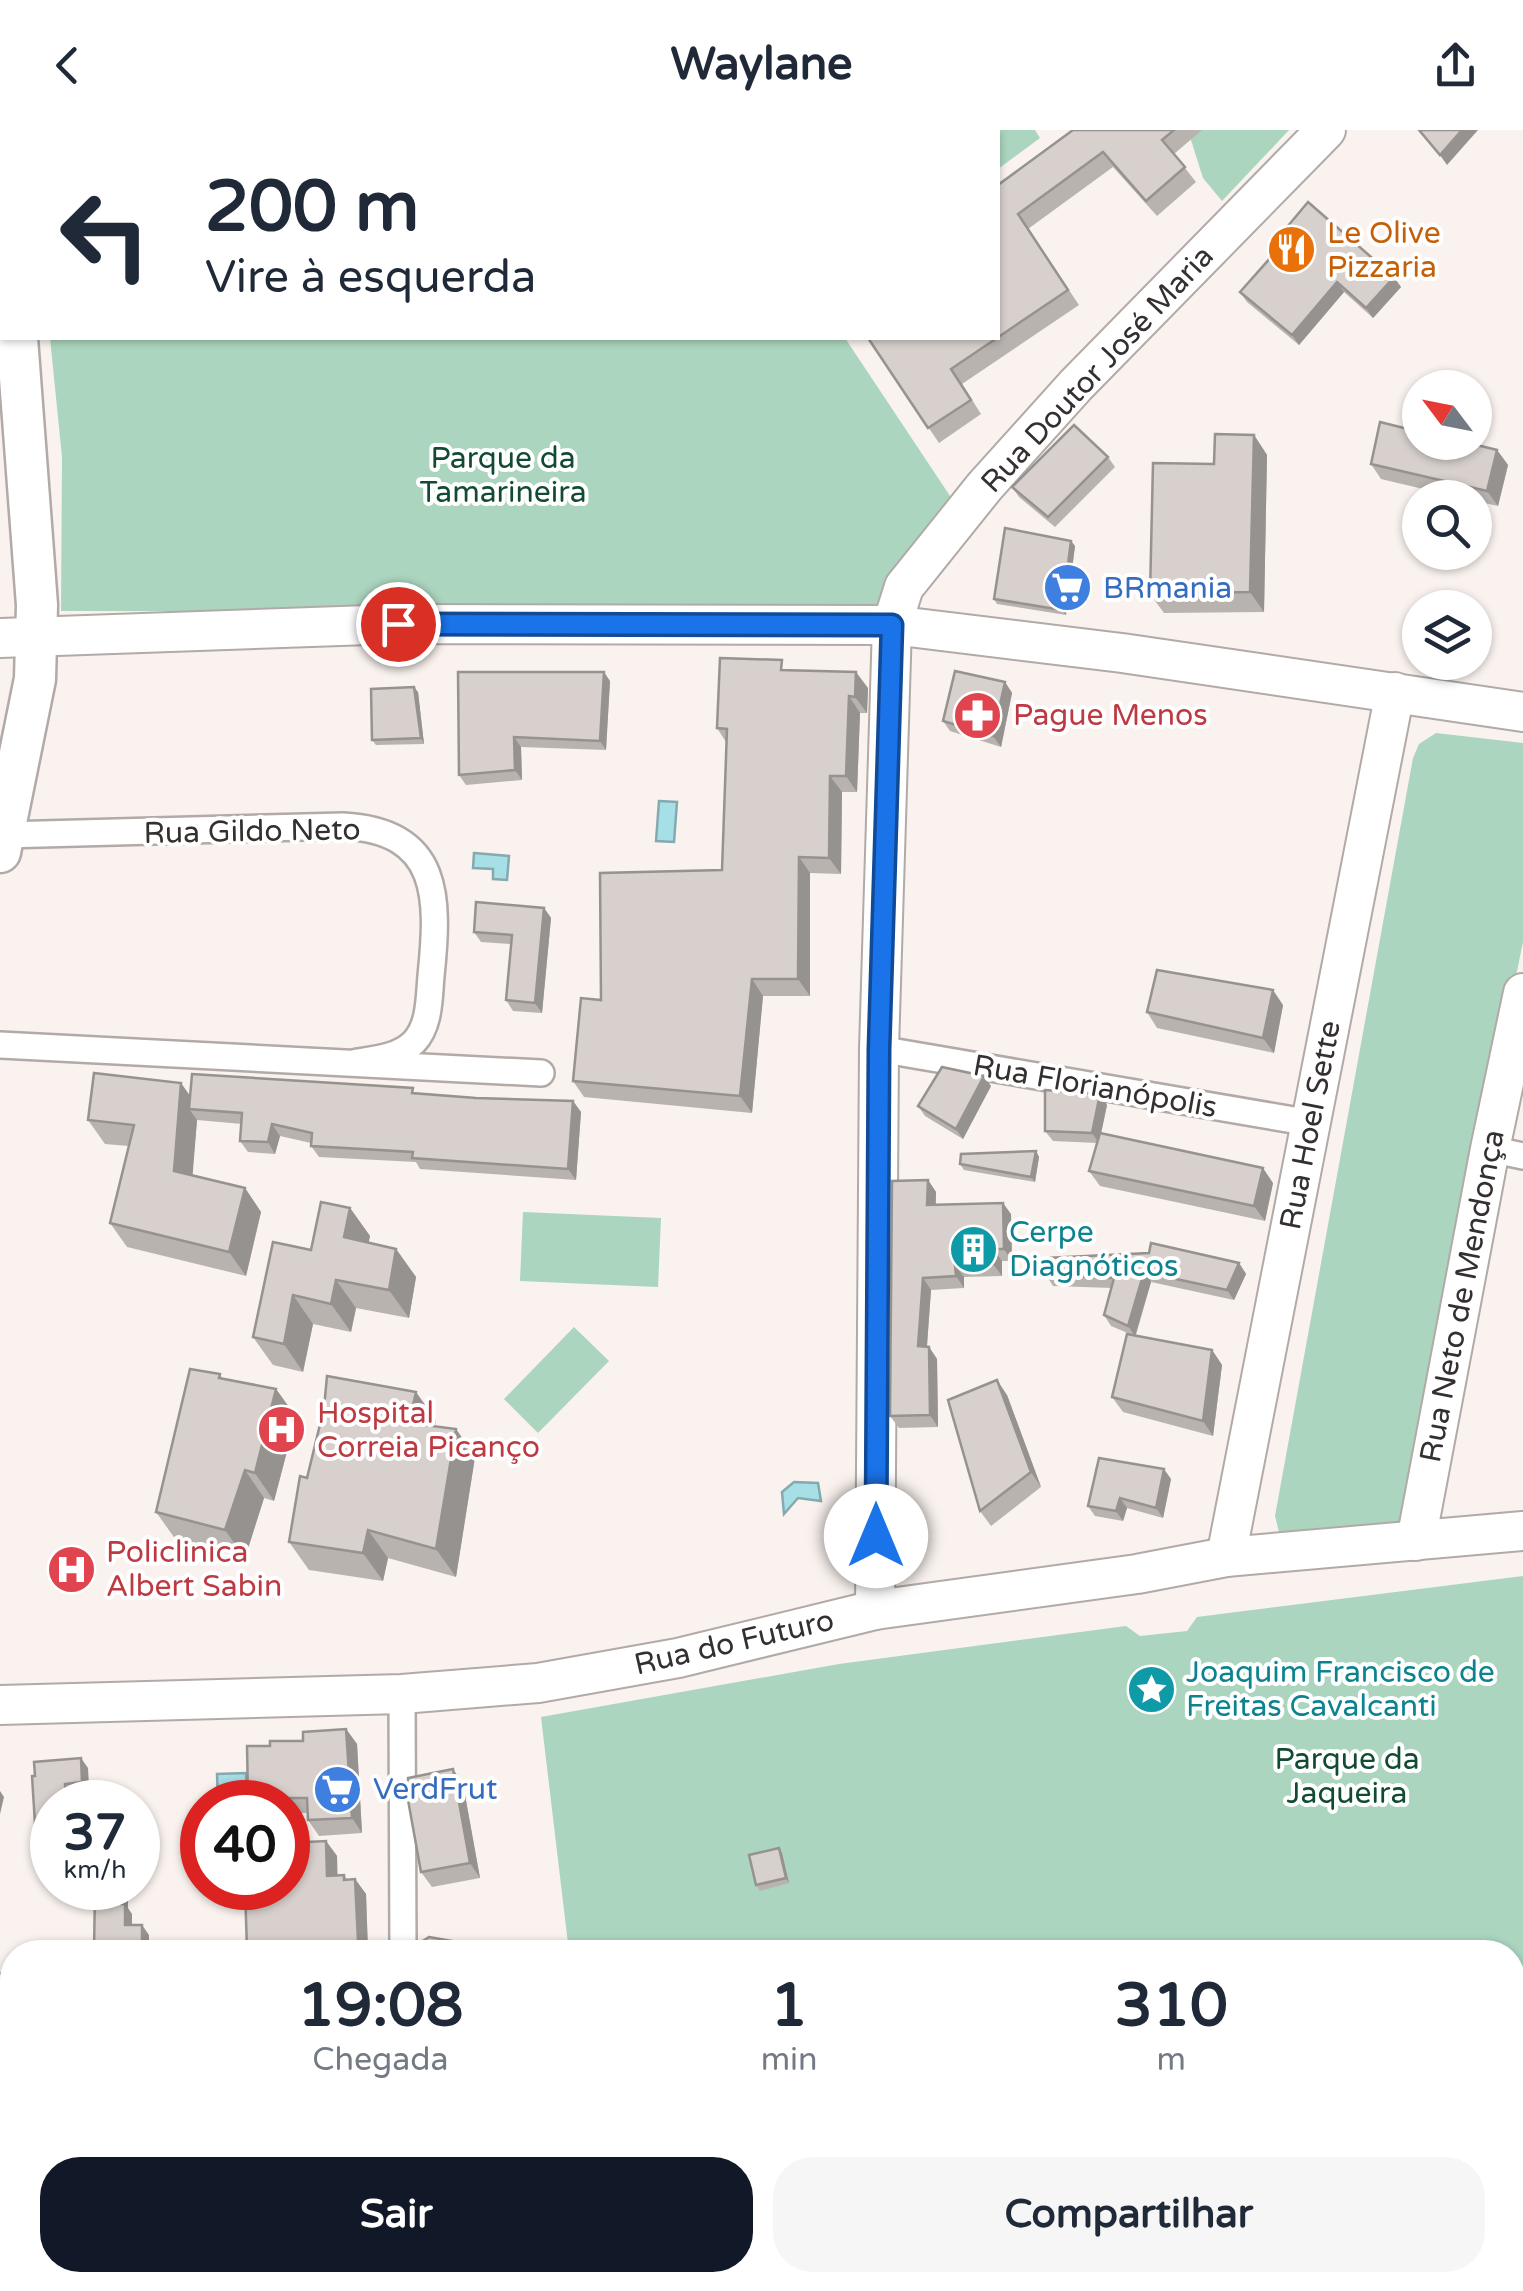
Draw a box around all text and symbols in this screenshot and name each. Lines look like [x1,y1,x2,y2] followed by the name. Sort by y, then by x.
[40,38,95,93] icon: back
[670,38,853,92] text: Waylane
[1428,38,1483,93] icon: share
[205,166,419,250] text: 200 m
[40,170,170,300] icon: left
[1327,215,1441,286] place label: Le Olive Pizzaria
[1266,224,1318,276] restaurant icon: Le Olive Pizzaria
[973,238,1222,501] street label: Rua Doutor José Maria
[205,251,536,305] text: Vire à esquerda
[1402,370,1492,460] north arrow
[1402,370,1492,680] map controls
[419,440,587,511] park label: Parque da Tamarineira
[1402,480,1492,570] button: search
[1042,562,1094,614] supermarket icon: BRmania
[1103,570,1232,607] place label: BRmania
[356,582,441,667] pin
[1402,590,1492,680] button: layers
[371,597,426,652] icon: arrive
[952,689,1004,741] pharmacy icon: Pague Menos
[1013,697,1208,734] place label: Pague Menos
[143,811,361,852] street label: Rua Gildo Neto
[1272,1017,1349,1233] street label: Rua Hoel Sette
[970,1047,1220,1126] street label: Rua Florianópolis
[1412,1127,1513,1466] street label: Rua Neto de Mendonça
[1009,1214,1178,1285] place label: Cerpe Diagnóticos
[948,1223,1000,1275] building icon: Cerpe Diagnóticos
[317,1395,540,1466] place label: Hospital Correia Picanço
[256,1404,308,1456] hospital icon: Hospital Correia Picanço
[824,1484,928,1588] position arrow
[106,1534,282,1605] place label: Policlinica Albert Sabin
[45,1543,97,1595] hospital icon: Policlinica Albert Sabin
[631,1602,838,1683] street label: Rua do Futuro
[1186,1654,1495,1725] place label: Joaquim Francisco de Freitas Cavalcanti
[1125,1663,1177,1715] place icon: Joaquim Francisco de Freitas Cavalcanti
[1274,1741,1420,1812] park label: Parque da Jaqueira
[312,1763,364,1815] supermarket icon: VerdFrut
[373,1771,497,1808] place label: VerdFrut
[180,1780,310,1910] speed limit sign: 40
[64,1803,126,1863] text: 37
[64,1855,126,1885] text: km/h
[297,1970,464,2042] text: 19:08
[770,1970,808,2042] text: 1
[1115,1970,1228,2042] text: 310
[312,2041,448,2079] text: Chegada
[761,2041,818,2079] text: min
[1157,2041,1186,2079] text: m
[40,2157,753,2272] button: Sair
[773,2157,1485,2272] button: Compartilhar

